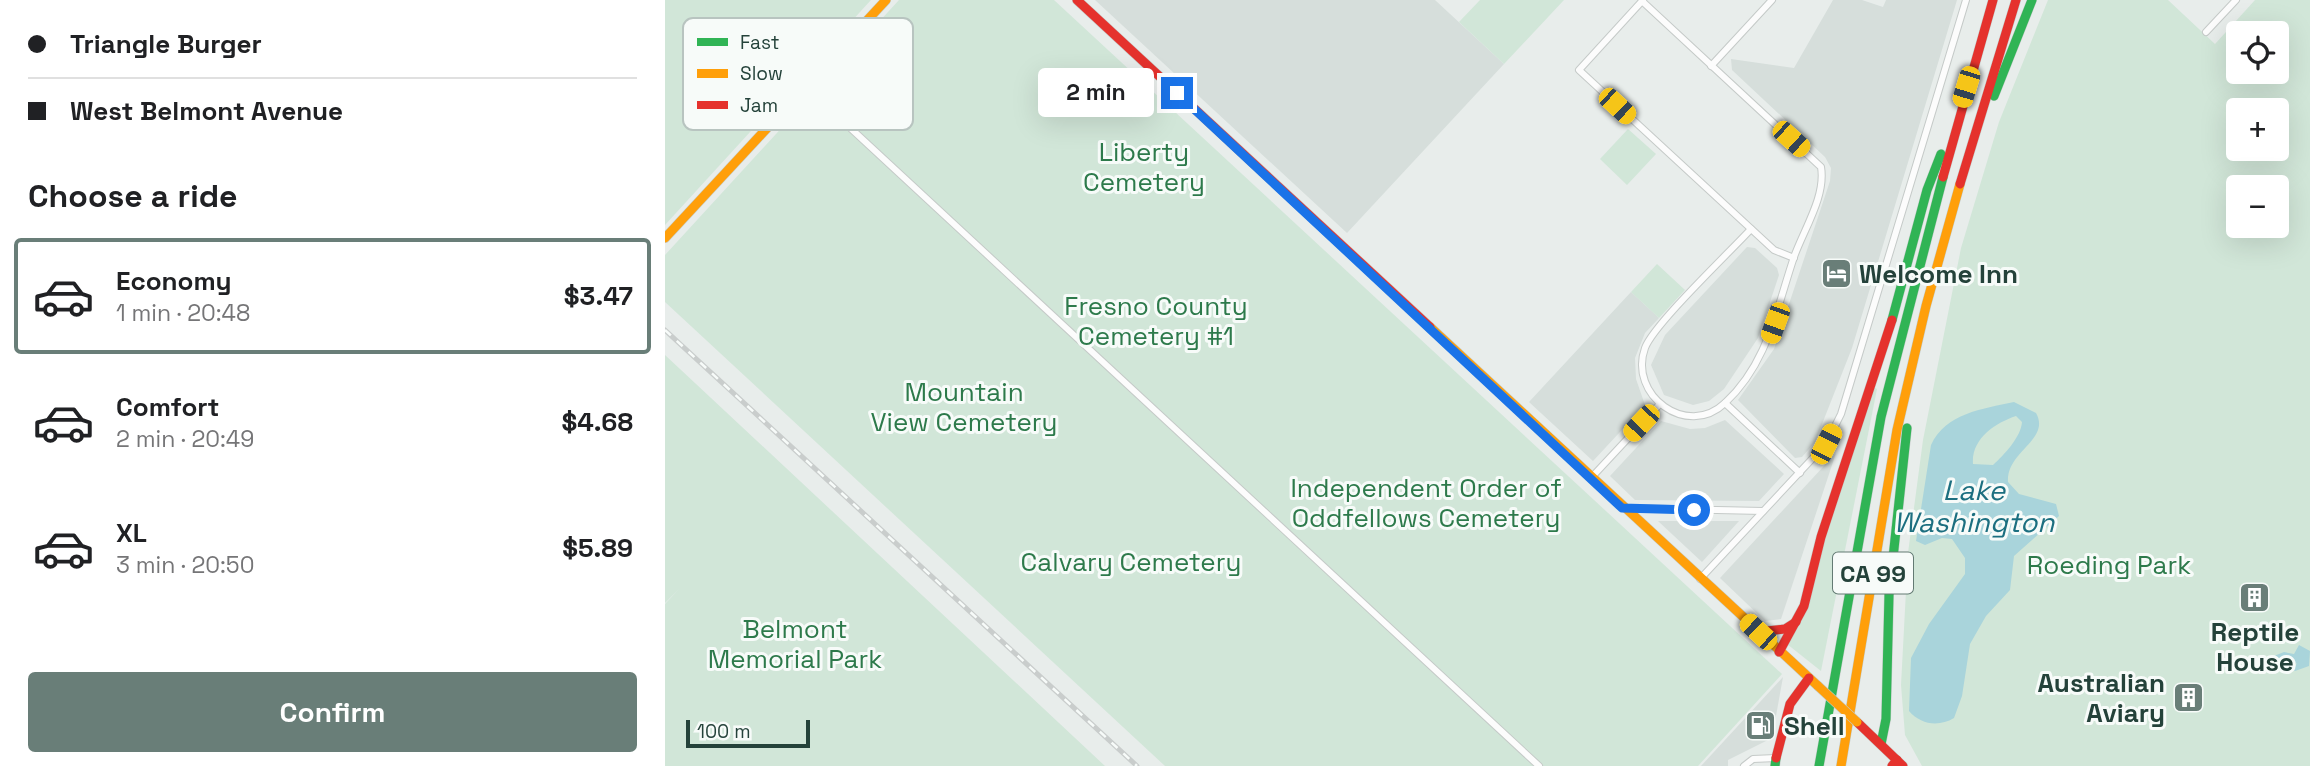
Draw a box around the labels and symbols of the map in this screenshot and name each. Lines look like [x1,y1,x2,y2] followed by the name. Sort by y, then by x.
[683,18,913,130] legend
[740,30,780,55] text: Fast
[740,61,783,86] text: Slow
[1950,64,1983,110] car
[1037,68,1153,118] callout: 2 min
[1161,77,1193,109] route end
[1595,84,1640,128] car
[740,93,778,118] text: Jam
[1769,117,1814,161] car
[1083,135,1205,199] park label: Liberty Cemetery
[1819,257,1853,291] hotel icon: Welcome Inn
[1859,257,2018,291] place label: Welcome Inn
[1064,289,1248,353] park label: Fresno County Cemetery #1
[1758,300,1793,346] car
[870,375,1058,439] park label: Mountain View Cemetery
[1619,400,1664,446] car
[1808,421,1845,467] car
[1290,471,1562,535] park label: Independent Order of Oddfellows Cemetery
[1894,472,2055,540] water label: Lake Washington
[1678,494,1710,526] route start
[1021,545,1241,579] park label: Calvary Cemetery
[2027,548,2191,582] park label: Roeding Park
[1833,552,1913,594] road number: CA 99
[2238,580,2272,614] building icon: Reptile House
[1736,610,1781,654] car
[708,612,882,676] park label: Belmont Memorial Park
[2211,615,2299,679] place label: Reptile House
[2037,666,2165,730] place label: Australian Aviary
[2171,681,2205,715] building icon: Australian Aviary
[1744,709,1778,743] fuel station icon: Shell
[1784,709,1845,743] place label: Shell
[686,717,810,749] scale bar

